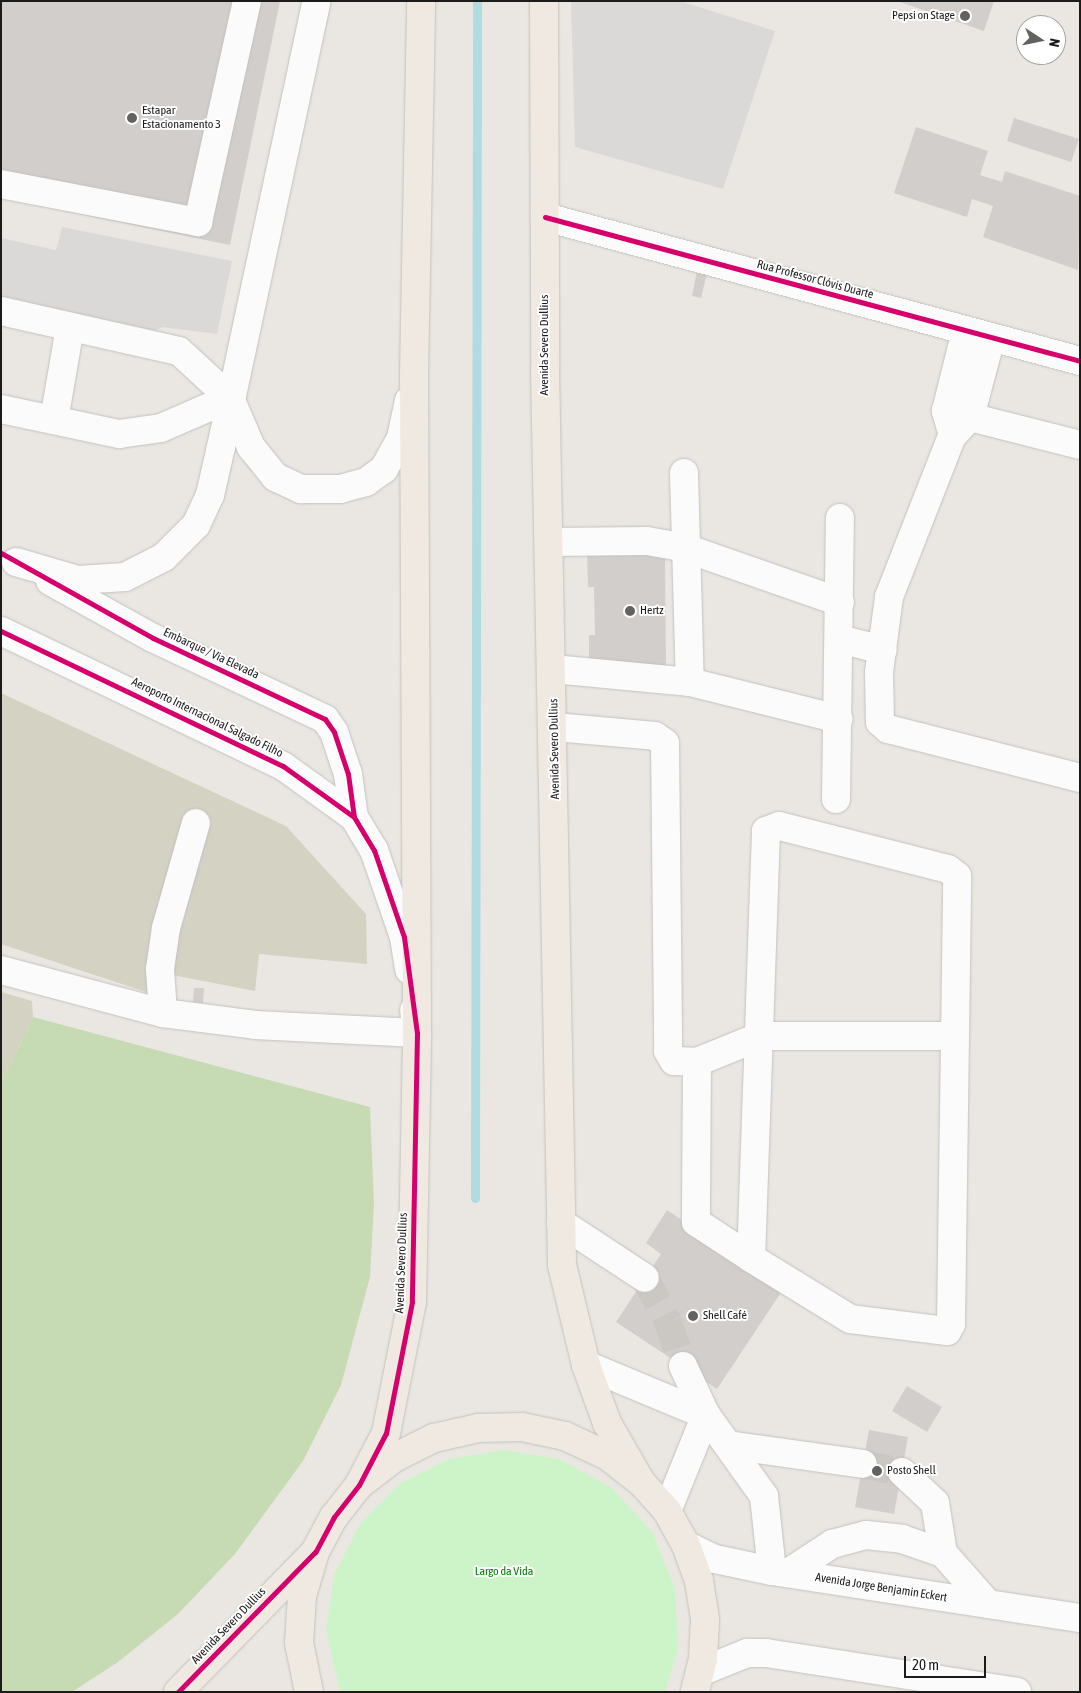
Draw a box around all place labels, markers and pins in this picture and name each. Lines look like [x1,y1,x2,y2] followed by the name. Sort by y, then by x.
[892,9,955,23] place label: Pepsi on Stage
[959,10,971,22] marker: Pepsi on Stage
[142,104,221,132] place label: Estapar Estacionamento 3
[126,112,138,124] marker: Estapar Estacionamento 3
[640,604,664,618] place label: Hertz
[624,605,636,617] marker: Hertz
[703,1309,747,1323] place label: Shell Café
[687,1310,699,1322] marker: Shell Café
[887,1464,936,1478] place label: Posto Shell
[871,1465,883,1477] marker: Posto Shell

